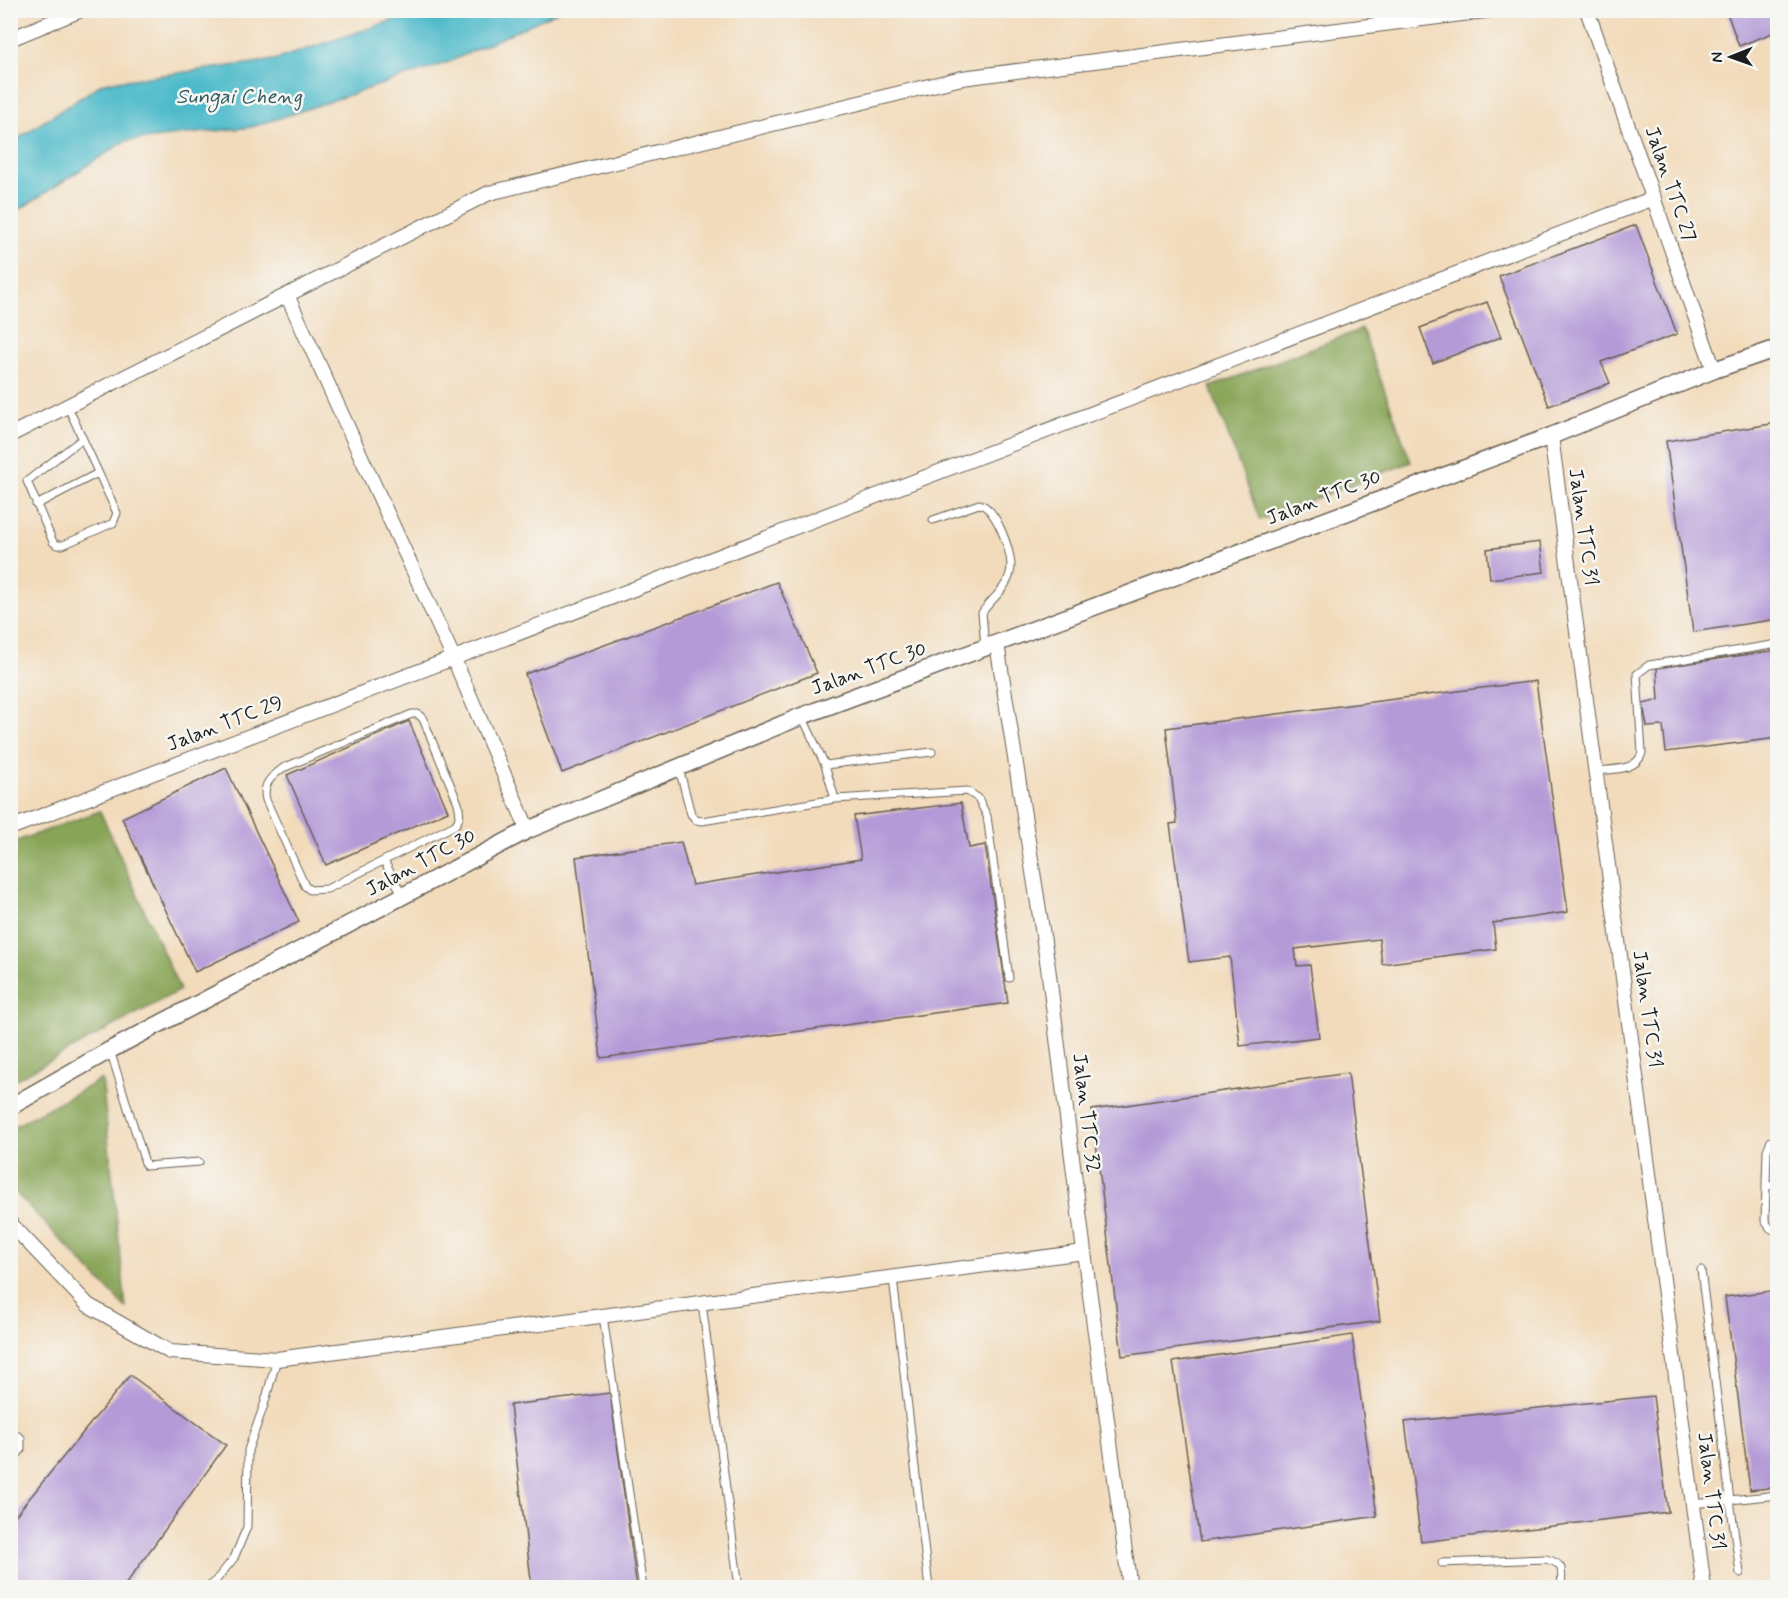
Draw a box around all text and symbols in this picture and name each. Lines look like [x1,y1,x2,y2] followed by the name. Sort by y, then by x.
[1701,27,1761,87] north arrow
[1707,52,1728,63] text: N
[176,83,303,113] water label: Sungai Cheng
[1638,123,1702,245] street label: Jalan TTC 27
[1263,464,1385,532] street label: Jalan TTC 30
[1561,467,1605,587] street label: Jalan TTC 31
[808,636,930,702] street label: Jalan TTC 30
[163,689,287,759] street label: Jalan TTC 29
[361,823,481,903] street label: Jalan TTC 30
[1625,949,1669,1069] street label: Jalan TTC 31
[1065,1052,1107,1174] street label: Jalan TTC 32
[1690,1431,1732,1551] street label: Jalan TTC 31

